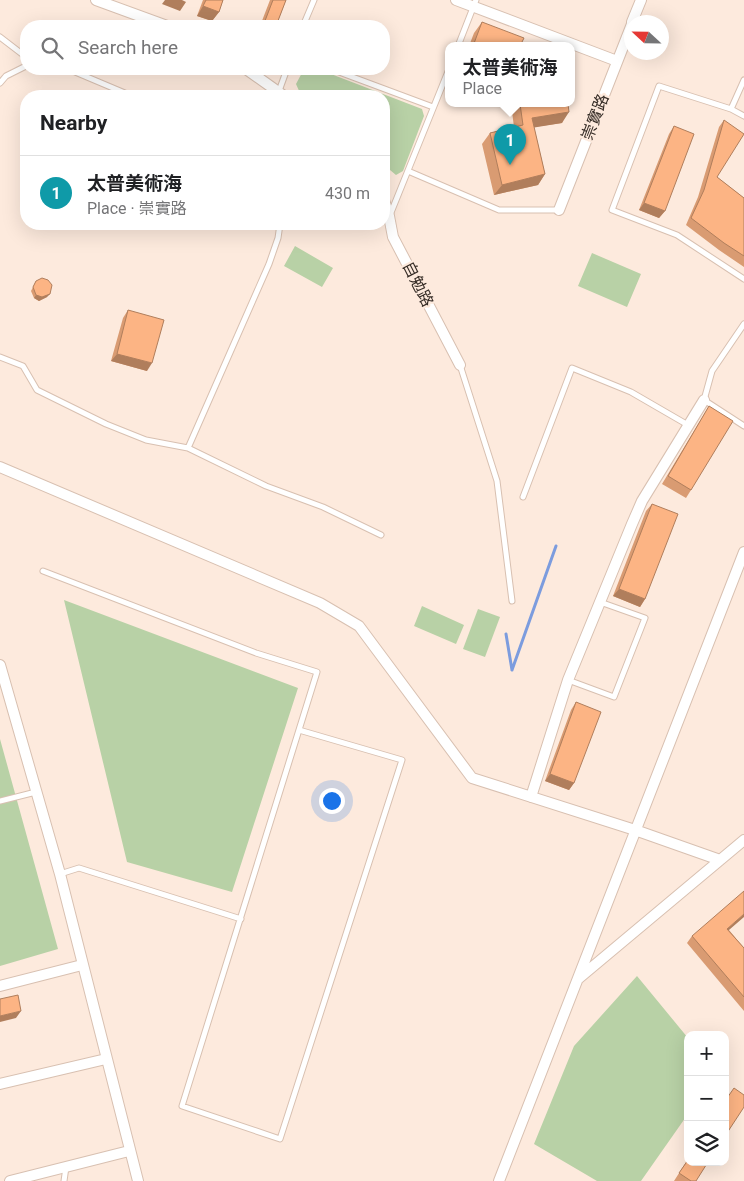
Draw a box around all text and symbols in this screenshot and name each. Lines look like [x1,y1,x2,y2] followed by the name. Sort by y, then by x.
[624,15,669,60] north arrow
[20,20,390,75] search box
[38,34,66,62] icon: search
[78,36,178,59] text: Search here
[445,42,575,107] popup
[462,56,558,79] text: 太普美術海
[462,79,502,98] text: Place
[578,91,612,143] street label: 崇實路
[40,111,107,135] text: Nearby
[494,124,526,165] pin: 1
[87,172,182,195] text: 太普美術海
[51,184,61,203] text: 1
[325,184,370,203] text: 430 m
[87,199,187,218] text: Place · 崇實路
[399,258,437,310] street label: 自勉路
[319,788,345,814] your location
[684,1031,729,1166] map controls
[684,1031,729,1076] button: +
[684,1076,729,1121] button: −
[684,1121,729,1166] button: layers

